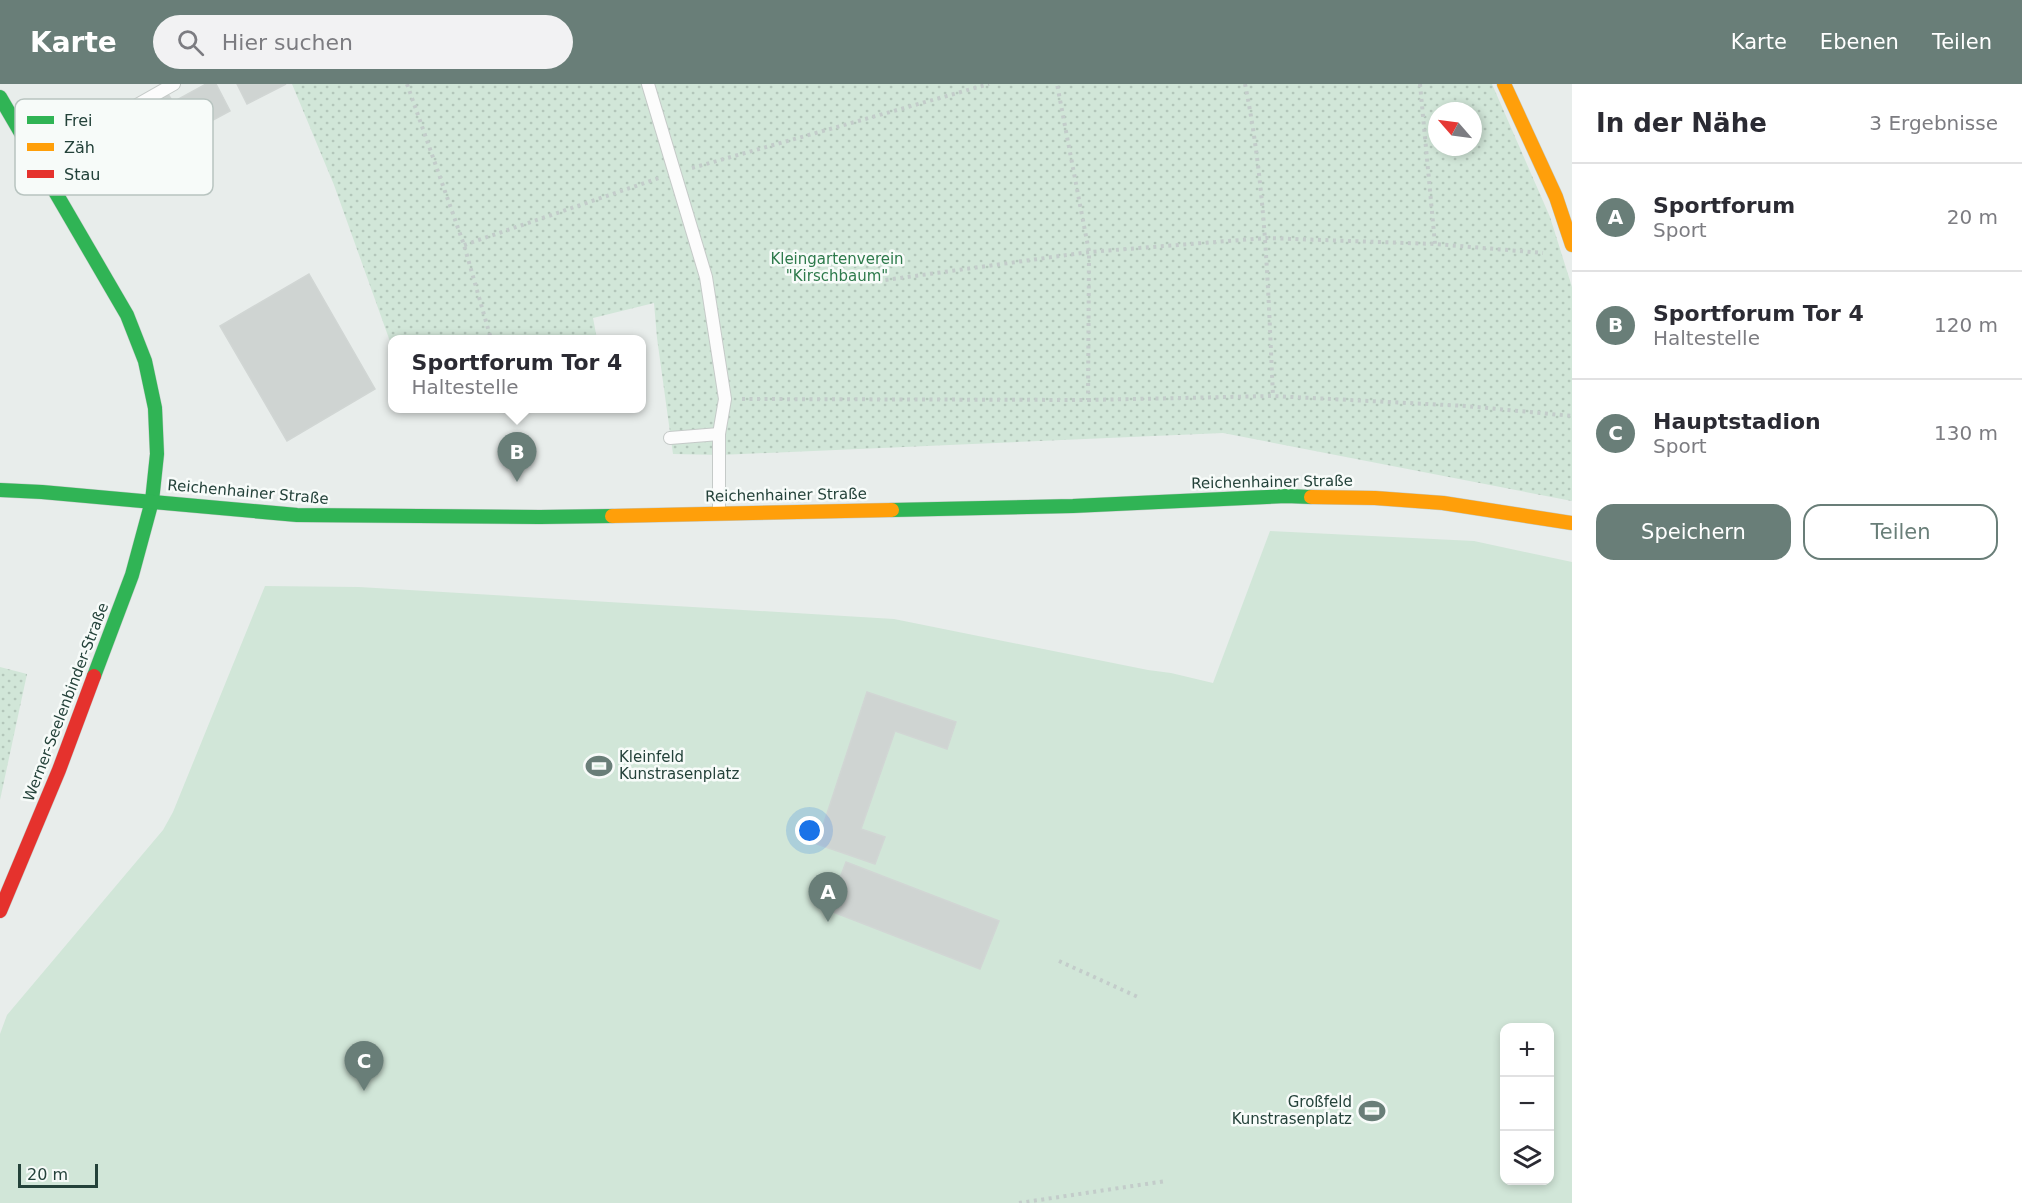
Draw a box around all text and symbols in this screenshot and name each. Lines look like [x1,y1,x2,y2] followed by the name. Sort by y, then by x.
[153,15,573,69] search box
[30,26,117,59] text: Karte
[174,26,207,59] icon: search
[222,30,353,55] text: Hier suchen
[1731,30,1787,54] text: Karte
[1820,30,1899,54] text: Ebenen
[1932,30,1992,54] text: Teilen
[15,99,213,195] legend
[1428,102,1482,156] north arrow
[1596,108,1767,138] text: In der Nähe
[64,111,93,130] text: Frei
[1869,111,1998,135] text: 3 Ergebnisse
[64,138,95,157] text: Zäh
[64,165,100,184] text: Stau
[1653,193,1795,218] text: Sportforum
[1608,205,1623,229] text: A
[1947,205,1998,229] text: 20 m
[1653,218,1707,242] text: Sport
[770,250,904,285] park label: Kleingartenverein "Kirschbaum"
[1653,301,1864,326] text: Sportforum Tor 4
[1608,313,1623,337] text: B
[1934,313,1998,337] text: 120 m
[1653,326,1760,350] text: Haltestelle
[388,335,646,413] popup
[412,350,622,375] text: Sportforum Tor 4
[412,375,519,399] text: Haltestelle
[1653,409,1821,434] text: Hauptstadion
[1608,421,1623,445] text: C
[1934,421,1998,445] text: 130 m
[498,432,536,482] pin: B
[1653,434,1707,458] text: Sport
[1191,472,1353,492] street label: Reichenhainer Straße
[167,476,329,508] street label: Reichenhainer Straße
[705,485,867,505] street label: Reichenhainer Straße
[1596,504,1791,560] button: Speichern
[1803,504,1998,560] button: Teilen
[20,600,112,804] street label: Werner-Seelenbinder-Straße
[619,748,739,783] place label: Kleinfeld Kunstrasenplatz
[584,751,614,781] sports icon: Kleinfeld Kunstrasenplatz
[795,816,824,845] your location
[808,872,848,922] pin: A
[1500,1023,1554,1185] map controls
[1500,1023,1554,1077] button: +
[344,1042,384,1091] pin: C
[1500,1077,1554,1131] button: −
[1232,1093,1352,1128] place label: Großfeld Kunstrasenplatz
[1357,1096,1387,1126] sports icon: Großfeld Kunstrasenplatz
[1500,1131,1554,1185] button: layers
[18,1161,98,1188] scale bar
[27,1165,68,1184] text: 20 m

